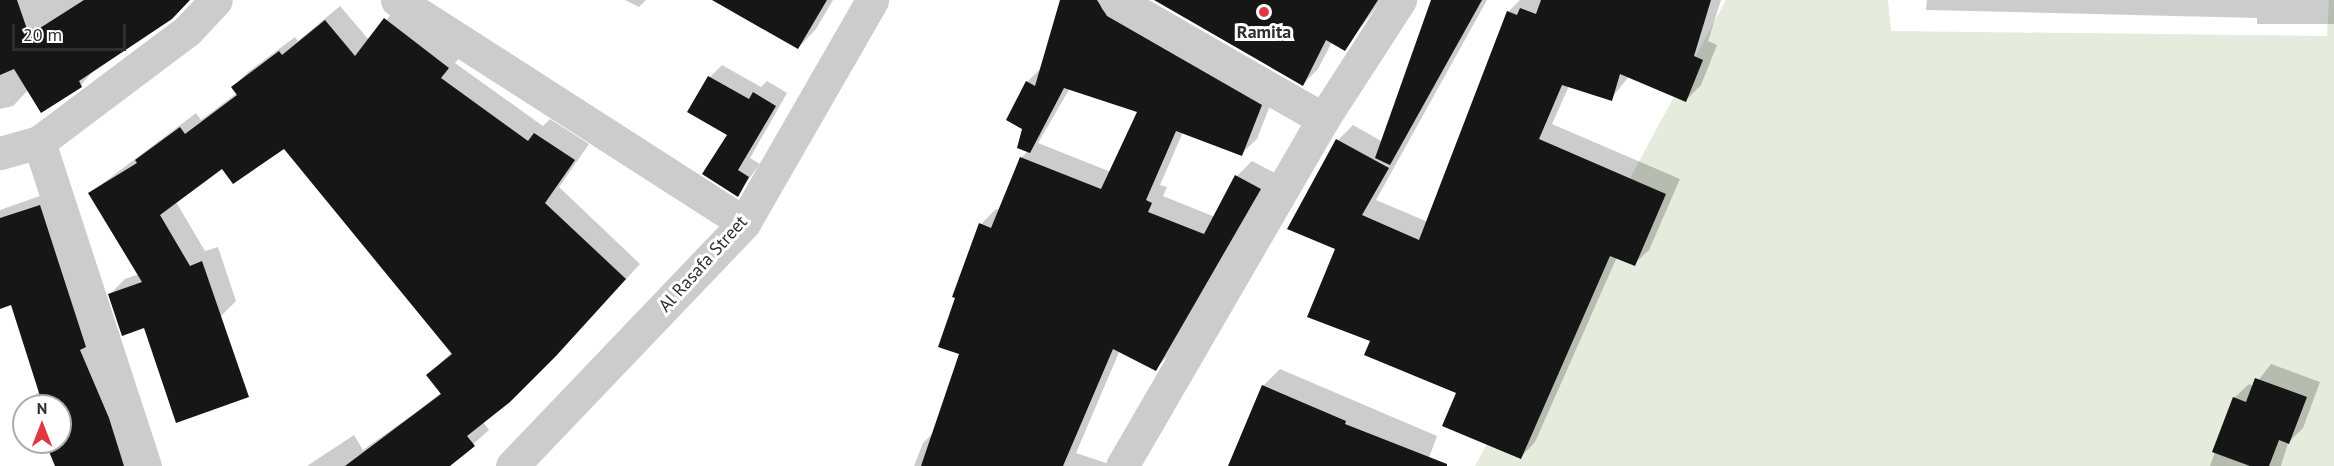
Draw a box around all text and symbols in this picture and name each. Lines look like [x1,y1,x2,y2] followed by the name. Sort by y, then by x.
[1257,5,1271,19] marker: Ramita
[15,12,129,50] scale bar
[1237,21,1291,43] place label: Ramita
[23,23,62,46] text: 20 m
[654,211,752,317] street label: Al Rasafa Street
[12,394,72,454] north arrow
[37,398,47,418] text: N

